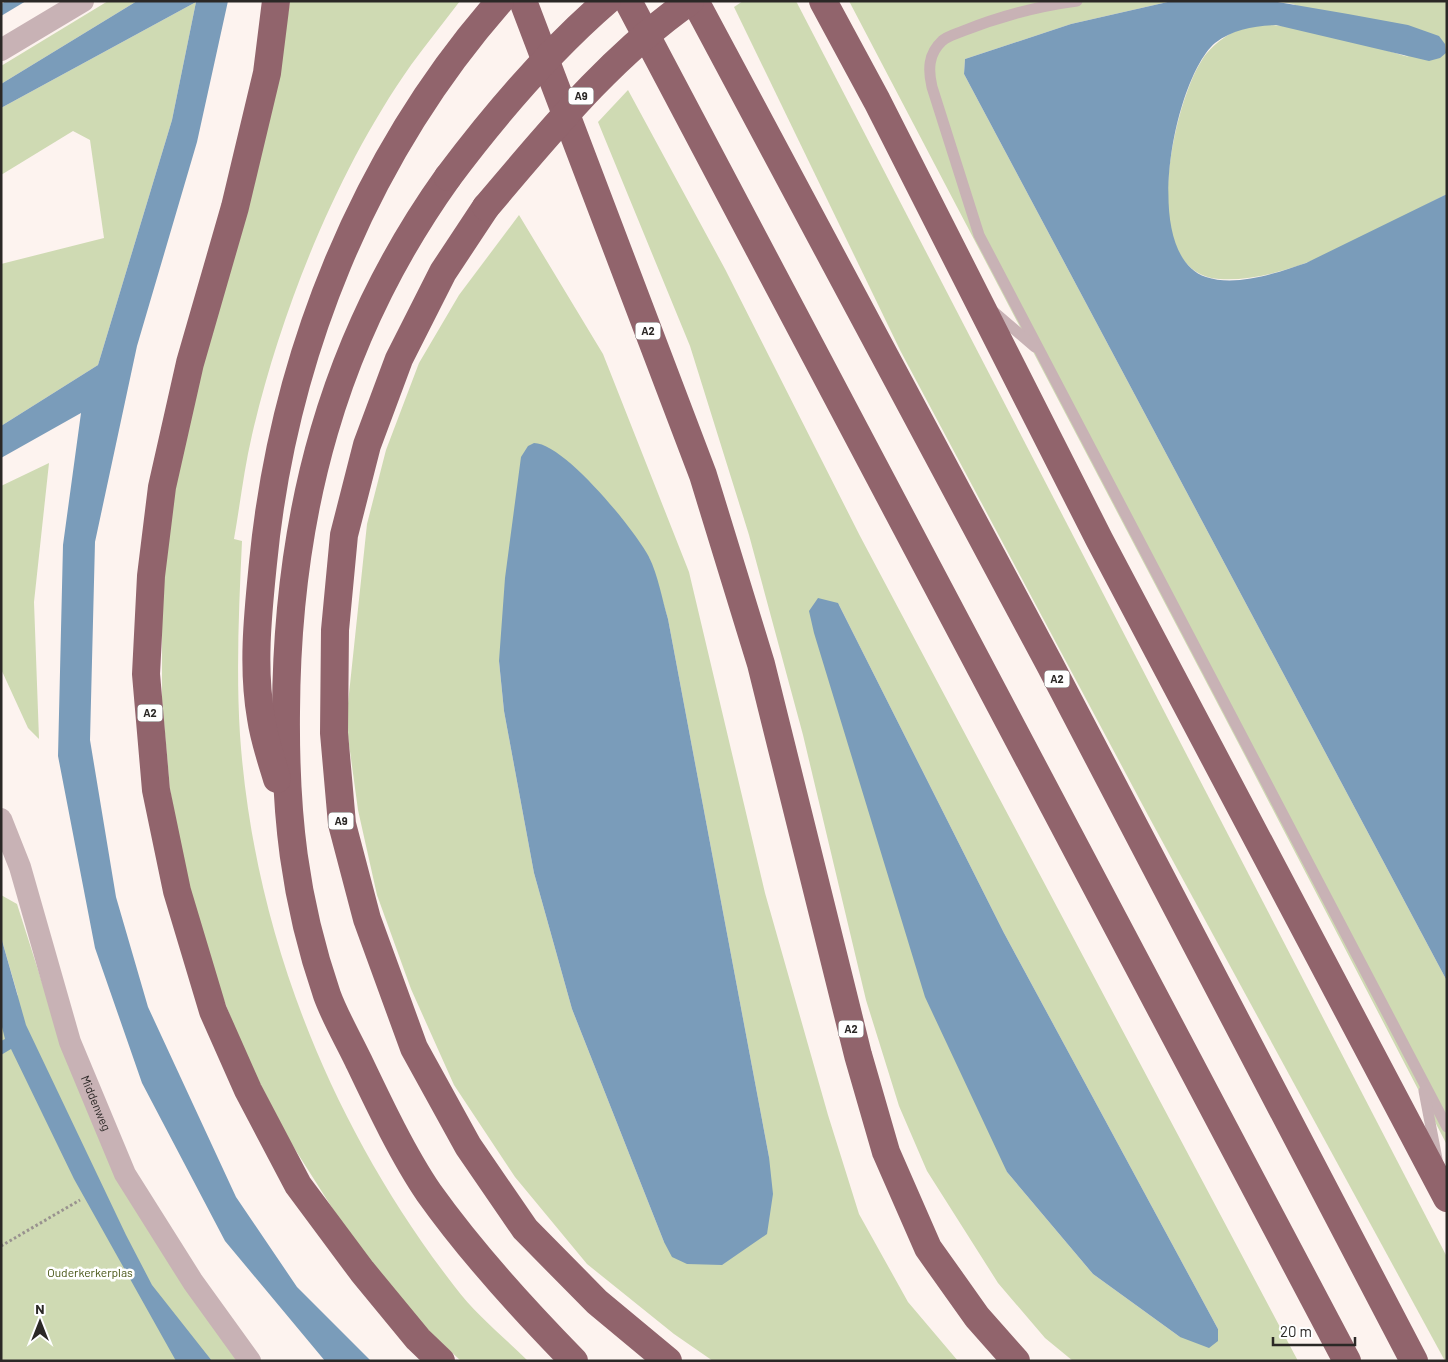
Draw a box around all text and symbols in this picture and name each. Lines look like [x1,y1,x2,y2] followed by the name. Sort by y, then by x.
[568,88,594,104] road number: A9
[636,322,660,340] road number: A2
[1044,671,1070,688] road number: A2
[138,704,162,721] road number: A2
[328,812,354,829] road number: A9
[838,1021,864,1038] road number: A2
[79,1073,114,1133] street label: Middenweg
[47,1265,133,1279] park label: Ouderkerkerplas
[15,1297,65,1347] north arrow
[35,1300,45,1317] text: N
[1273,1314,1356,1346] scale bar
[1280,1322,1312,1340] text: 20 m

